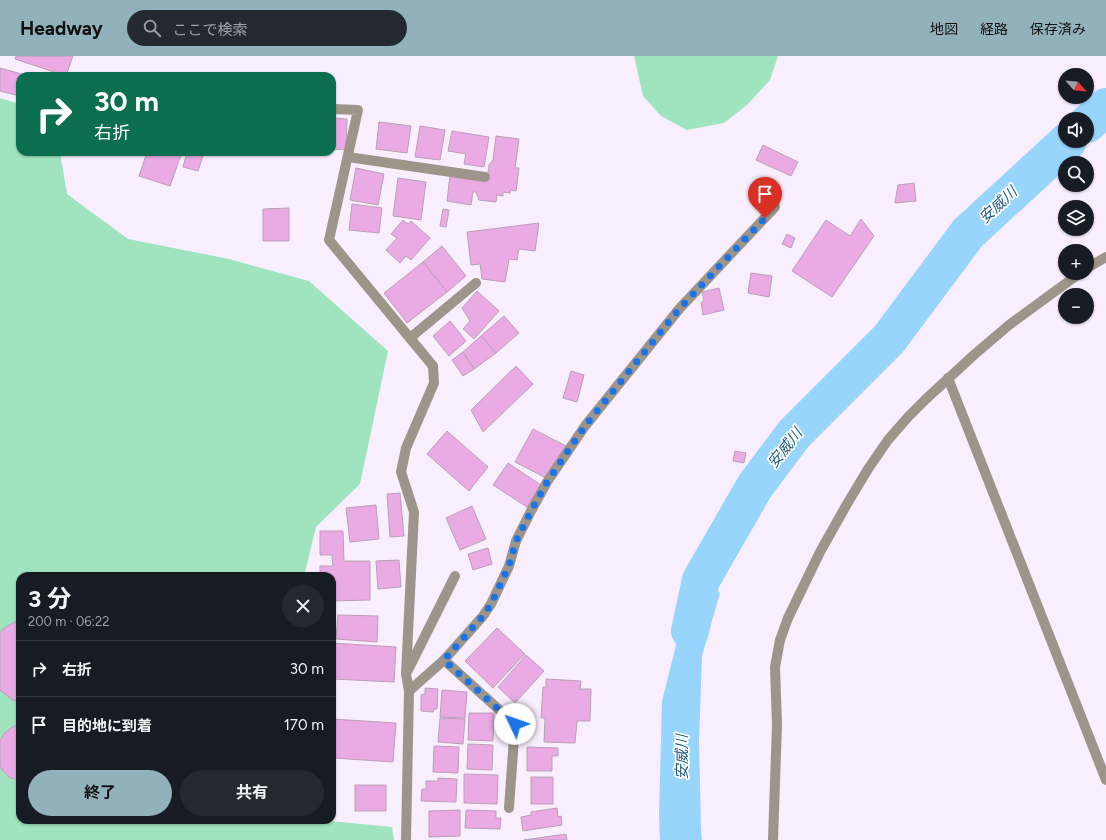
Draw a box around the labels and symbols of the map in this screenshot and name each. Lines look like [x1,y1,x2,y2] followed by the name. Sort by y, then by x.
[1058,68,1094,104] north arrow
[748,177,782,218] pin
[975,182,1022,227] water label: 安威川
[764,423,807,471] water label: 安威川
[494,703,536,745] position arrow
[673,733,691,780] water label: 安威川

